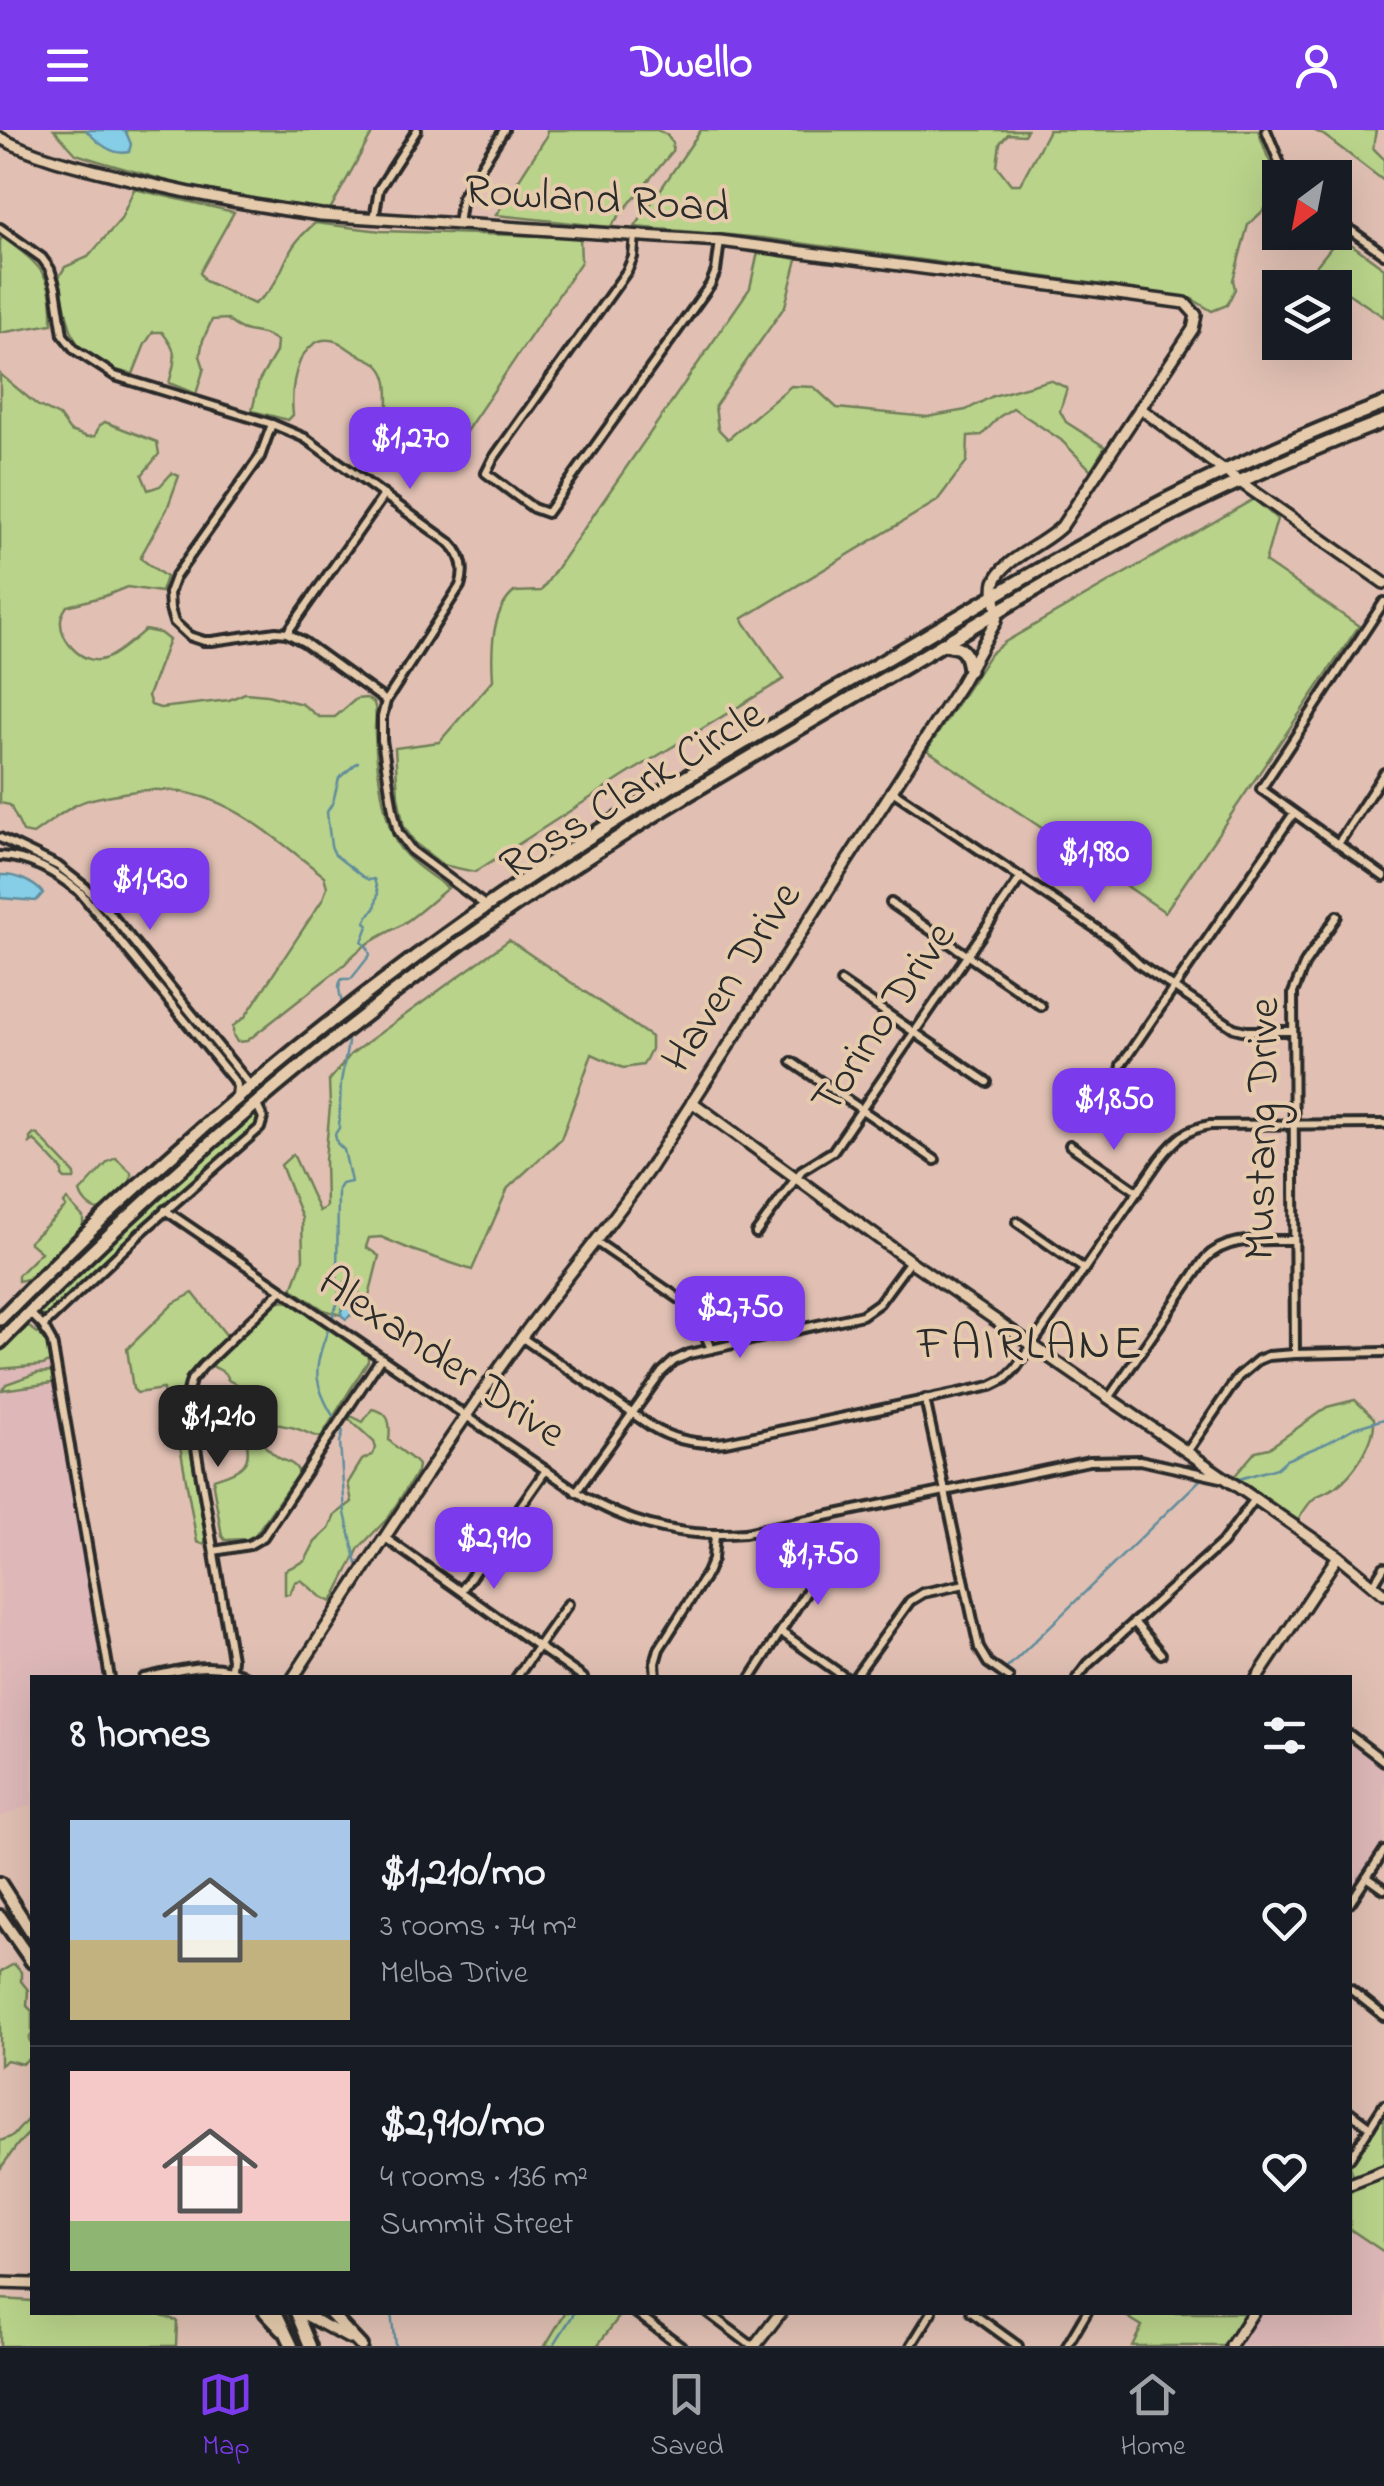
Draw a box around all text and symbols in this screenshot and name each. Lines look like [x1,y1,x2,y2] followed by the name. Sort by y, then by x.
[631,32,753,98] text: Dwello
[40,38,95,93] icon: menu
[1289,38,1344,93] icon: person
[462,159,732,243] street label: Rowland Road
[1262,160,1352,250] north arrow
[1262,160,1352,360] map controls
[1262,270,1352,360] button: layers
[329,407,491,492] pin: $1,270
[371,416,449,463] text: $1,270
[488,683,779,899] street label: Ross Clark Circle
[1013,821,1175,906] pin: $1,980
[1059,830,1129,877] text: $1,980
[69,848,231,933] pin: $1,430
[112,857,188,904] text: $1,430
[646,868,820,1087] street label: Haven Drive
[796,909,974,1129] street label: Torino Drive
[1229,996,1300,1261] street label: Mustang Drive
[1033,1068,1195,1153] pin: $1,850
[1074,1077,1154,1124] text: $1,850
[304,1251,579,1467] street label: Alexander Drive
[659,1276,821,1361] pin: $2,750
[697,1285,783,1332] text: $2,750
[916,1311,1145,1381] district label: FAIRLANE
[137,1385,299,1470] pin: $1,210
[181,1394,255,1441] text: $1,210
[413,1507,575,1592] pin: $2,910
[457,1516,531,1563] text: $2,910
[737,1523,899,1608] pin: $1,750
[778,1532,858,1579] text: $1,750
[70,1705,211,1766] text: 8 homes
[1257,1708,1312,1763] icon: filters
[380,1843,546,1904] text: $1,210/mo
[150,1860,270,1980] icon: home
[1257,1893,1312,1948] icon: heart
[380,1904,577,1951] text: 3 rooms · 74 m²
[380,1951,528,1998] text: Melba Drive
[380,2094,545,2155] text: $2,910/mo
[150,2111,270,2231] icon: home
[1257,2144,1312,2199] icon: heart
[380,2155,588,2202] text: 4 rooms · 136 m²
[380,2202,574,2249] text: Summit Street
[198,2367,253,2468] tab: Map
[650,2367,723,2468] tab: Saved
[1120,2367,1186,2468] tab: Home

